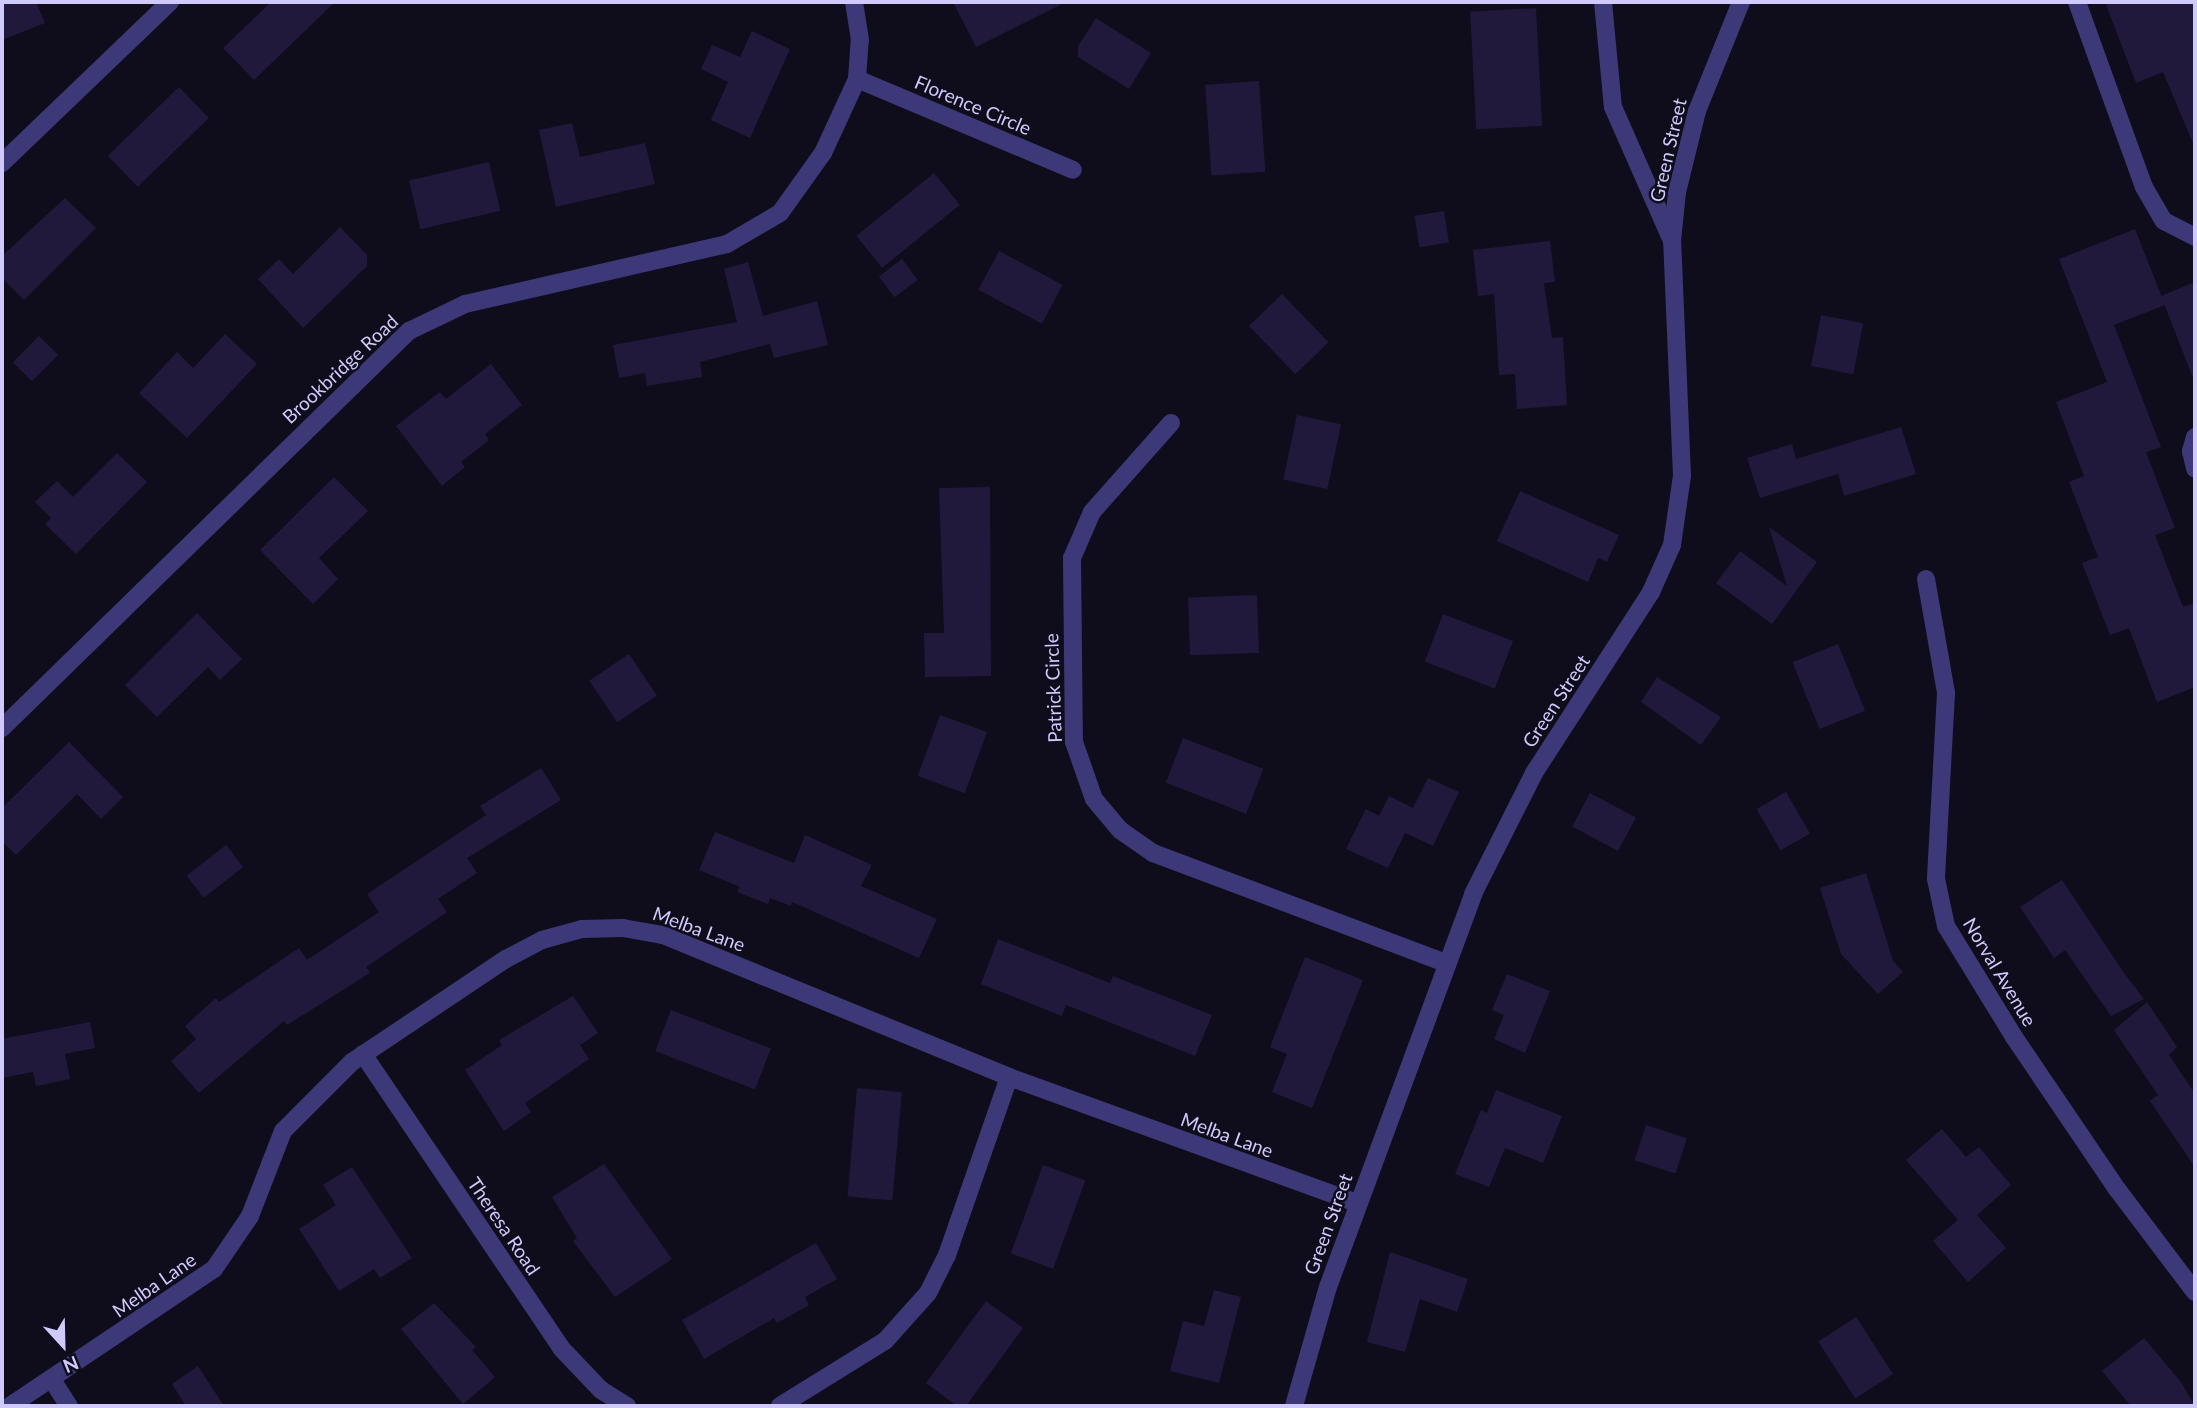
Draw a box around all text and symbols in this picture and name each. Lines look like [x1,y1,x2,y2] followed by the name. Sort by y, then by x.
[911,70,1035,140] street label: Florence Circle
[1645,96,1691,204] street label: Green Street
[278,310,402,428] street label: Brookbridge Road
[1040,633,1066,743] street label: Patrick Circle
[1518,650,1594,752] street label: Green Street
[650,902,748,956] street label: Melba Lane
[1959,913,2041,1031] street label: Norval Avenue
[1178,1108,1276,1162] street label: Melba Lane
[1299,1170,1357,1278] street label: Green Street
[463,1173,545,1279] street label: Theresa Road
[108,1248,200,1322] street label: Melba Lane
[28,1310,98,1380] north arrow
[60,1352,82,1378] text: N

